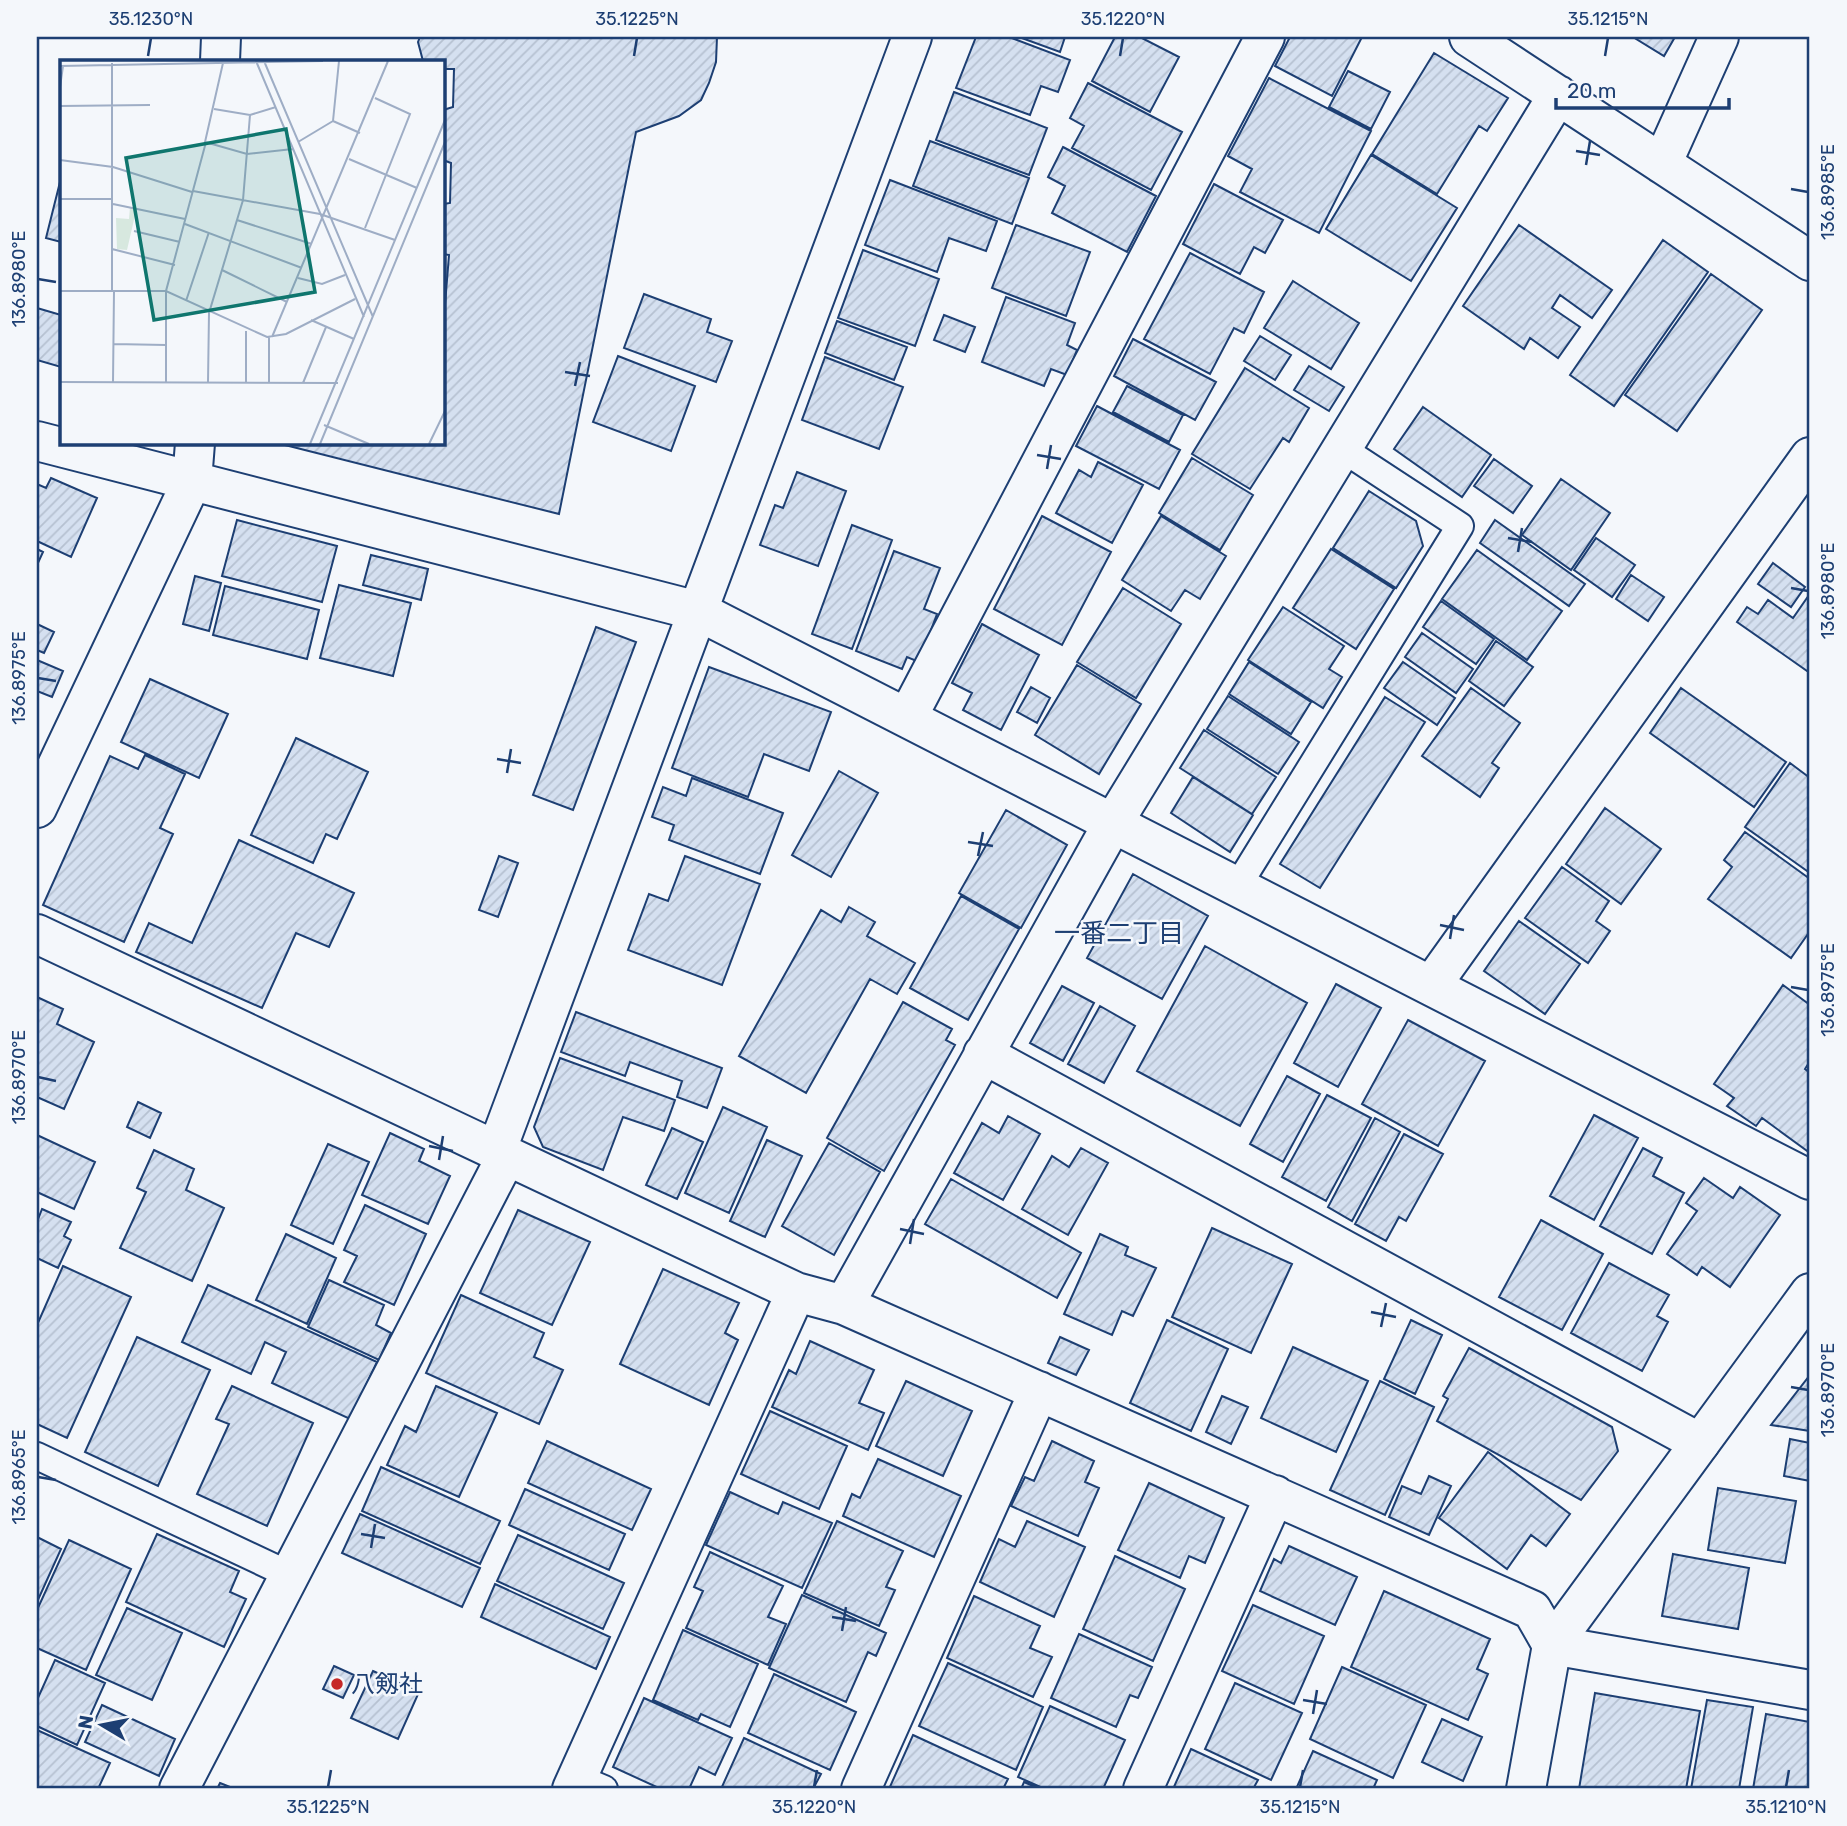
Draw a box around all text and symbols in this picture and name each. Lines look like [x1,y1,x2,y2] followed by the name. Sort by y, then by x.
[109,8,193,30] text: 35.1230°N
[595,8,679,30] text: 35.1225°N
[1081,8,1165,30] text: 35.1220°N
[1568,8,1648,30] text: 35.1215°N
[60,60,444,444] inset map
[1556,66,1730,110] scale bar
[1567,78,1616,103] text: 20 m
[1817,144,1839,240] text: 136.8985°E
[8,231,30,327] text: 136.8980°E
[1817,543,1839,639] text: 136.8980°E
[8,631,30,725] text: 136.8975°E
[1054,918,1184,949] district label: 一番二丁目
[1817,943,1839,1037] text: 136.8975°E
[8,1030,30,1124] text: 136.8970°E
[1817,1343,1839,1437] text: 136.8970°E
[8,1429,30,1525] text: 136.8965°E
[351,1670,423,1698] place label: 八剱社
[329,1676,345,1692] marker: 八剱社
[66,1689,136,1759] north arrow
[73,1713,98,1731] text: N
[286,1796,370,1818] text: 35.1225°N
[772,1796,856,1818] text: 35.1220°N
[1260,1796,1340,1818] text: 35.1215°N
[1745,1796,1827,1818] text: 35.1210°N

